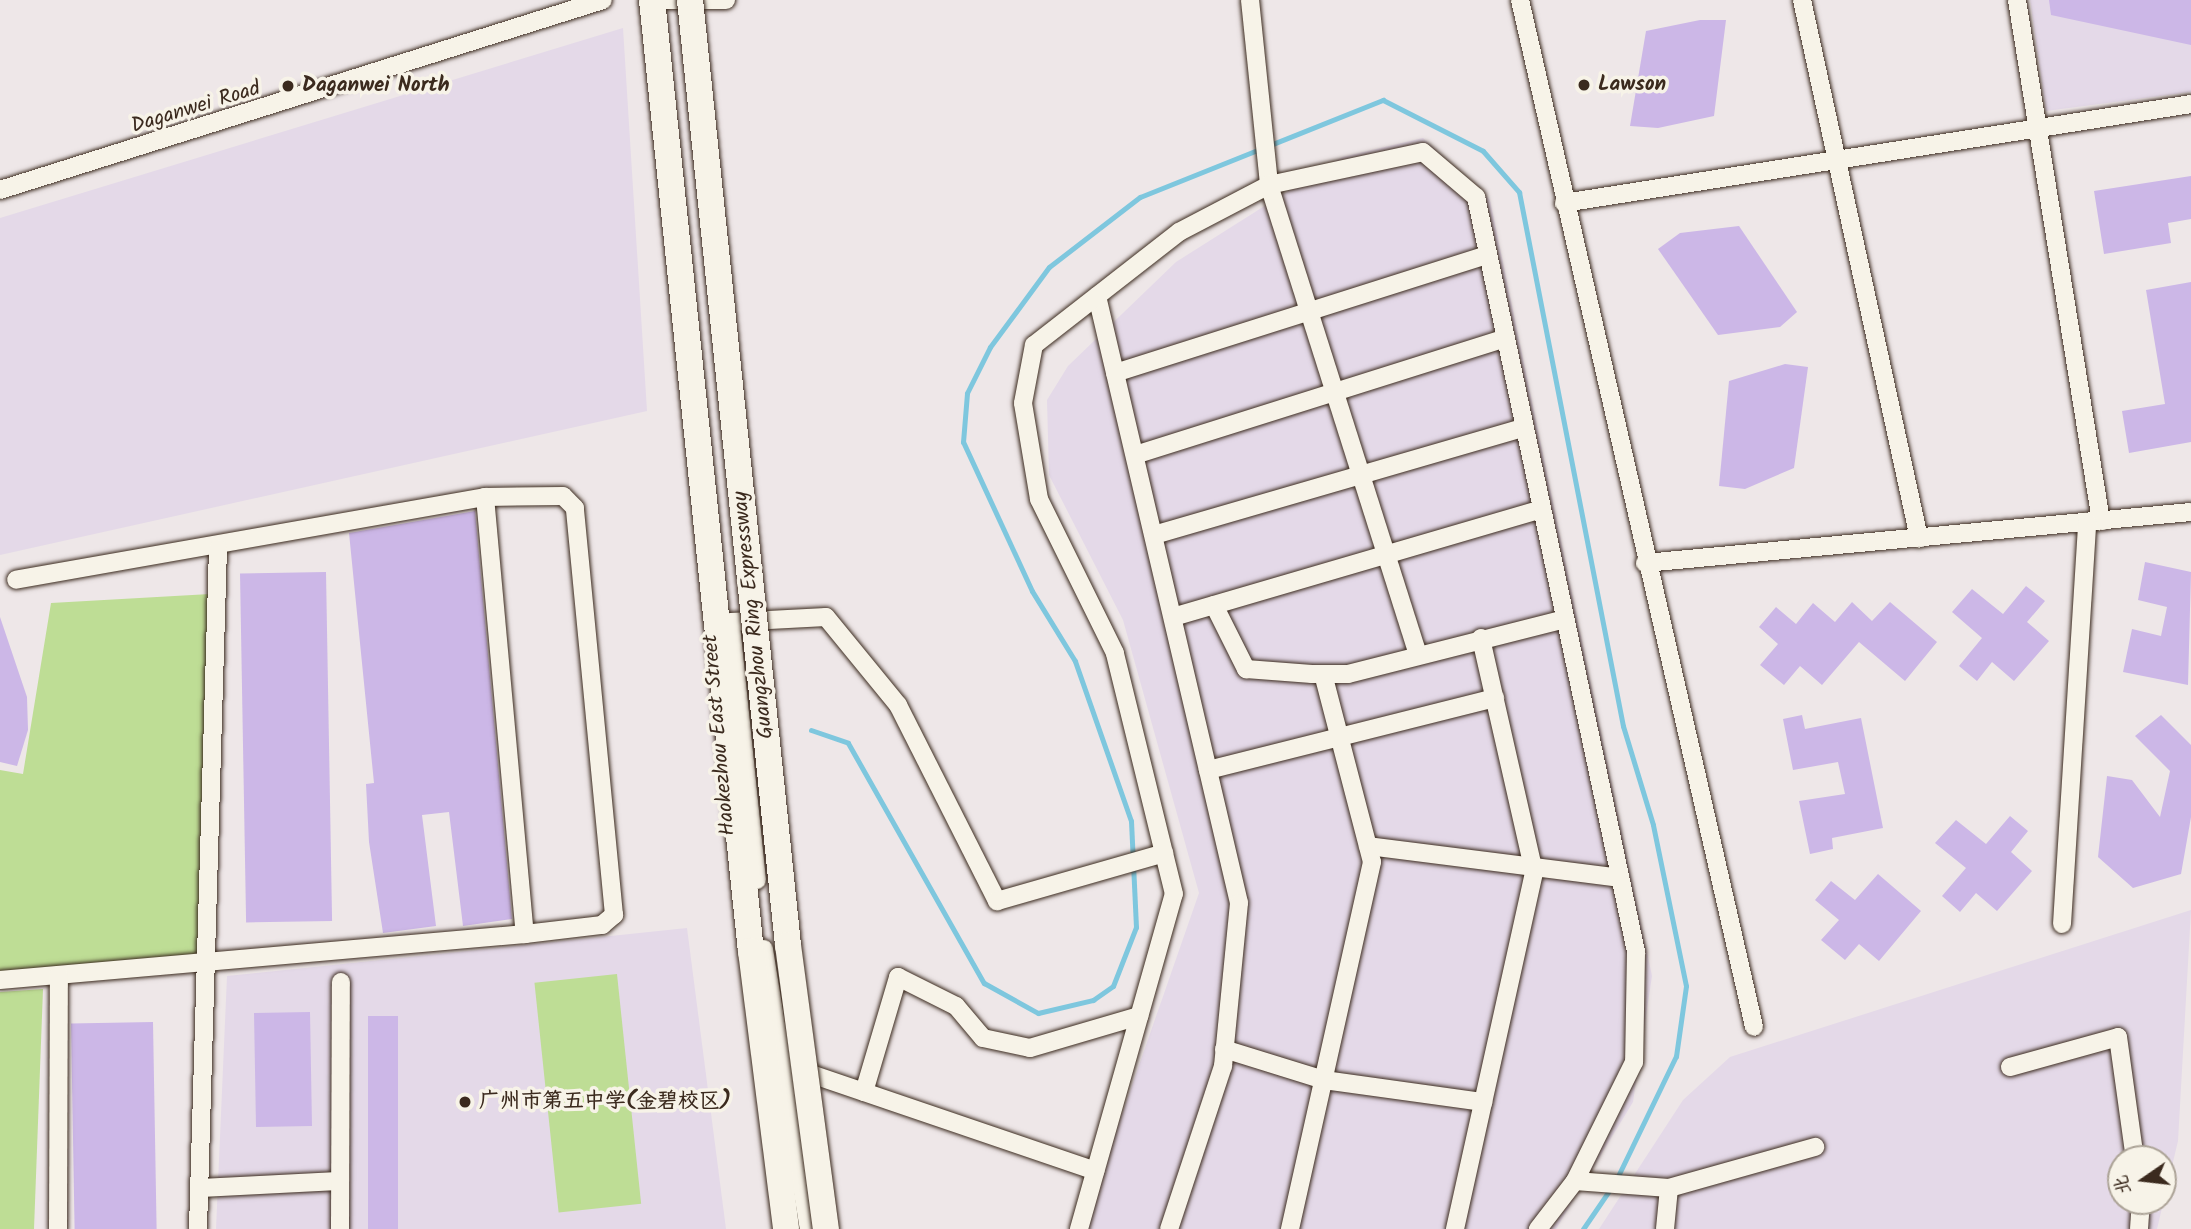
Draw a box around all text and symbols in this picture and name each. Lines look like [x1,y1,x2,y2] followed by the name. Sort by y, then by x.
[1598,72,1666,98] place label: Lawson
[302,73,450,99] place label: Daganwei North
[128,76,264,140] street label: Daganwei Road
[1576,77,1592,93] marker: Lawson
[280,78,296,94] marker: Daganwei North
[728,490,780,740] street label: Guangzhou Ring Expressway
[699,633,741,837] street label: Haokezhou East Street
[479,1089,731,1115] place label: 广州市第五中学(金碧校区)
[457,1094,473,1110] marker: 广州市第五中学(金碧校区)
[2107,1145,2177,1215] north arrow
[2107,1172,2140,1197] text: 北

